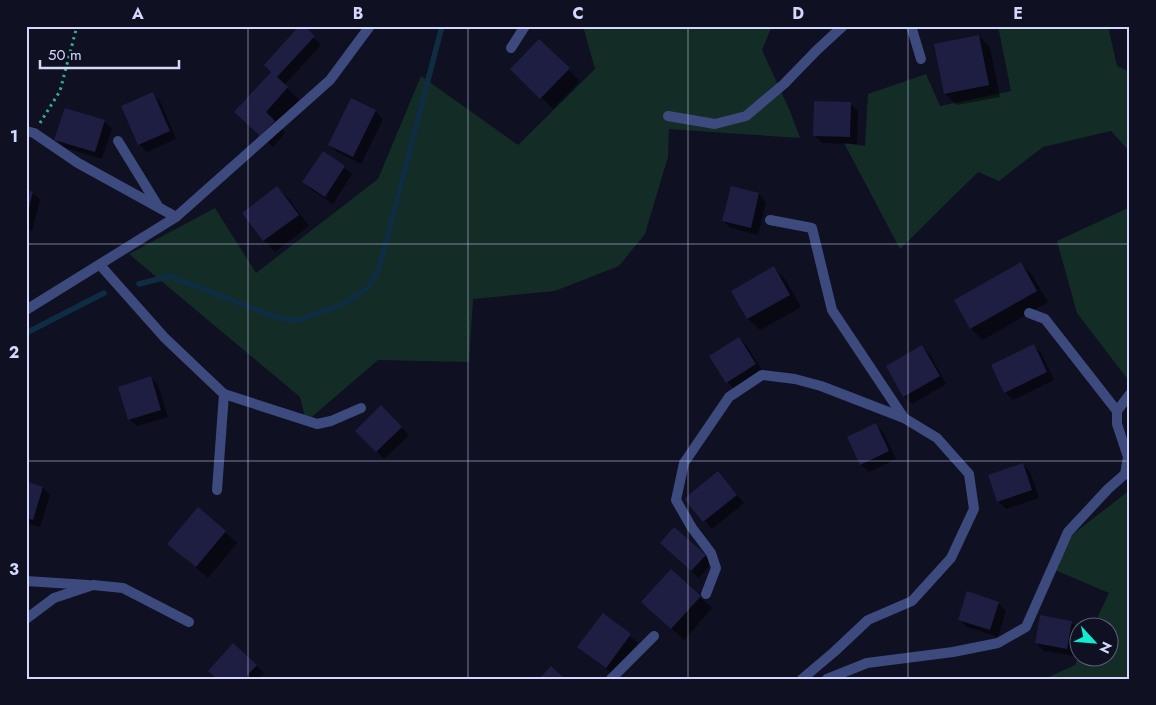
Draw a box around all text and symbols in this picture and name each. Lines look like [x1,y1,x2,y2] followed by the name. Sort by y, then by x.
[131,2,144,25] text: A
[353,2,363,25] text: B
[572,2,584,25] text: C
[792,2,804,25] text: D
[1013,2,1023,25] text: E
[40,38,179,70] scale bar
[48,44,82,66] text: 50 m
[10,125,18,148] text: 1
[9,341,19,364] text: 2
[9,558,19,581] text: 3
[1068,618,1118,668] north arrow
[1094,638,1117,657] text: N

